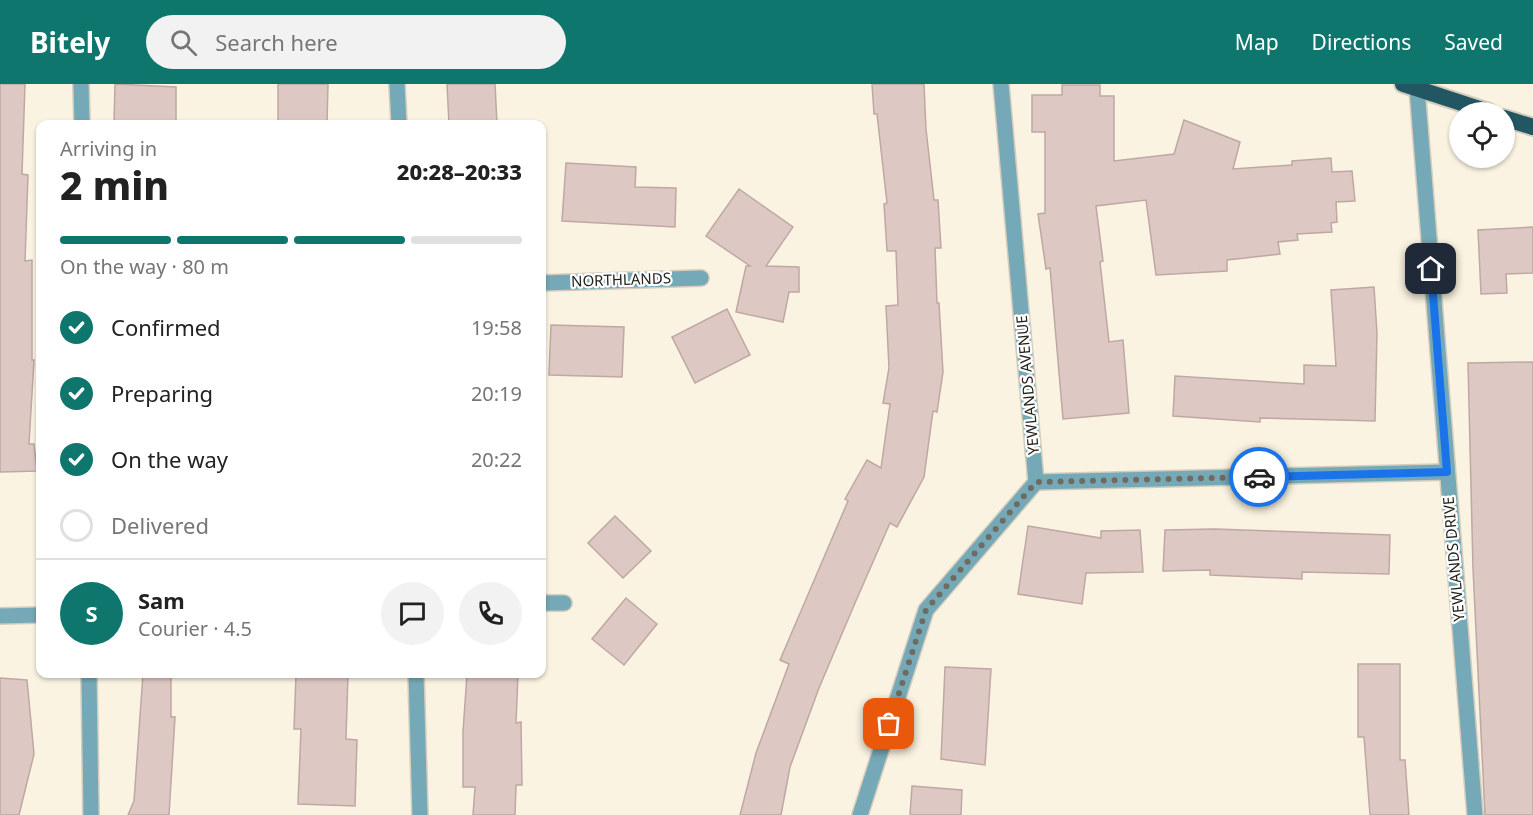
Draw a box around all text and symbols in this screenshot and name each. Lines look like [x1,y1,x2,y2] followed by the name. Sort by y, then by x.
[146,15,566,69] search box
[30,23,110,61] text: Bitely
[167,26,200,59] icon: search
[215,27,338,57] text: Search here
[1235,28,1279,56] text: Map
[1312,28,1411,56] text: Directions
[1444,28,1503,56] text: Saved
[1449,102,1515,168] map controls
[1449,102,1515,168] button: locate
[60,135,157,162] text: Arriving in
[397,156,522,186] text: 20:28–20:33
[60,158,169,211] text: 2 min
[1405,243,1456,294] pin
[1414,252,1447,285] icon: home
[60,253,229,280] text: On the way · 80 m
[571,267,671,291] street label: NORTHLANDS
[60,311,93,344] icon: check
[111,312,221,342] text: Confirmed
[471,314,522,341] text: 19:58
[1011,315,1043,456] street label: YEWLANDS AVENUE
[60,377,93,410] icon: check
[111,378,213,408] text: Preparing
[471,380,522,407] text: 20:19
[60,443,93,476] icon: check
[111,444,228,474] text: On the way
[471,446,522,473] text: 20:22
[1229,447,1289,507] courier
[1243,461,1276,494] icon: car
[1438,496,1468,622] street label: YEWLANDS DRIVE
[111,510,209,540] text: Delivered
[381,582,444,645] button: chat
[459,582,522,645] button: phone
[138,585,185,615] text: Sam
[85,598,98,628] text: S
[138,615,252,642] text: Courier · 4.5
[863,698,914,749] pin
[872,707,905,740] icon: bag

